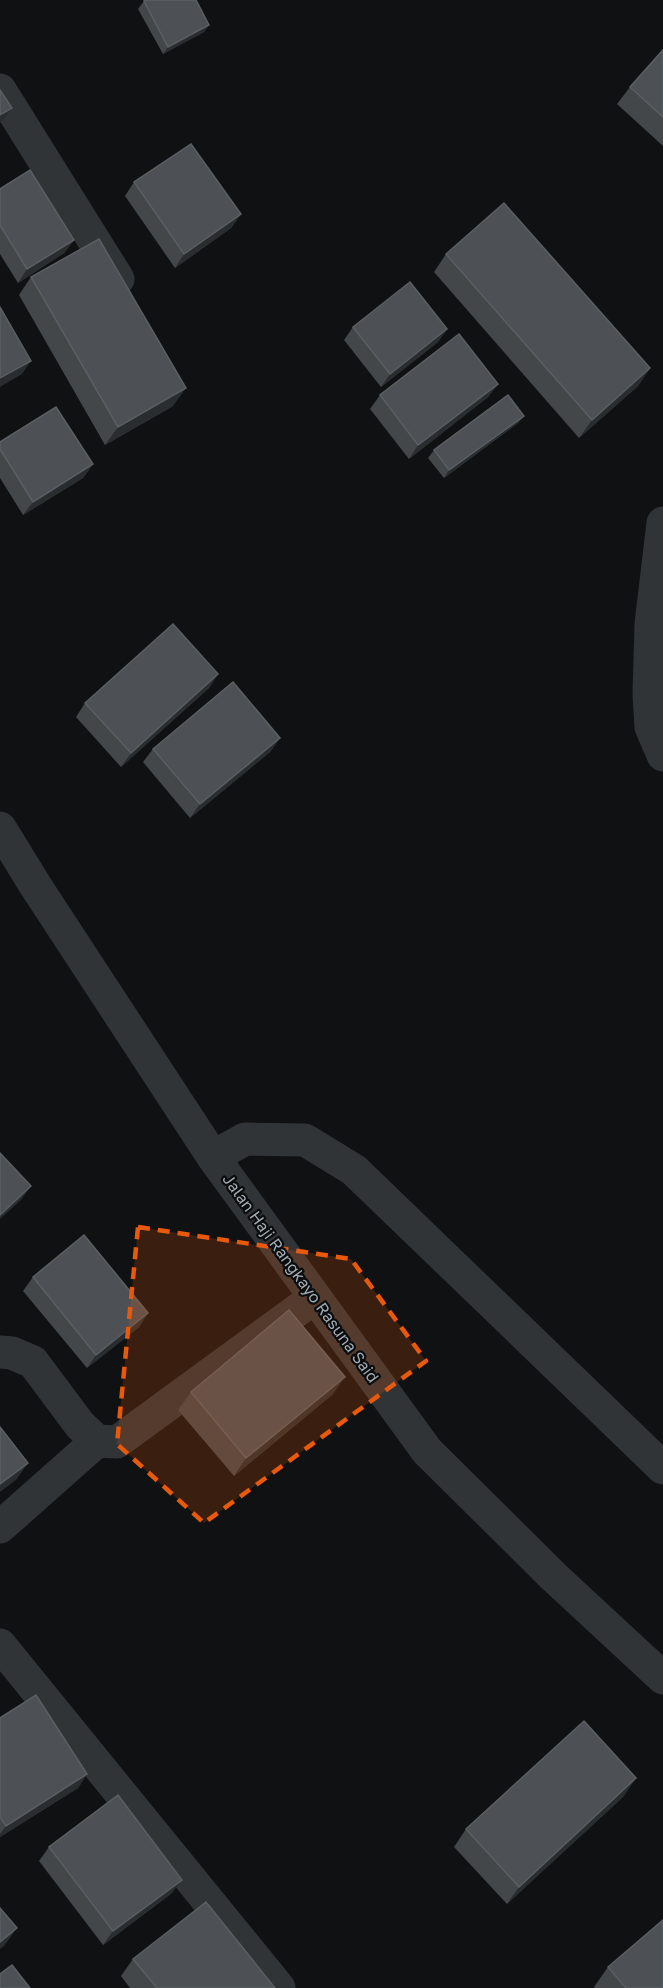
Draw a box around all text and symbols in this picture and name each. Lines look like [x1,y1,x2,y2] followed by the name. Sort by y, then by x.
[218,1170,384,1386] street label: Jalan Haji Rangkayo Rasuna Said

